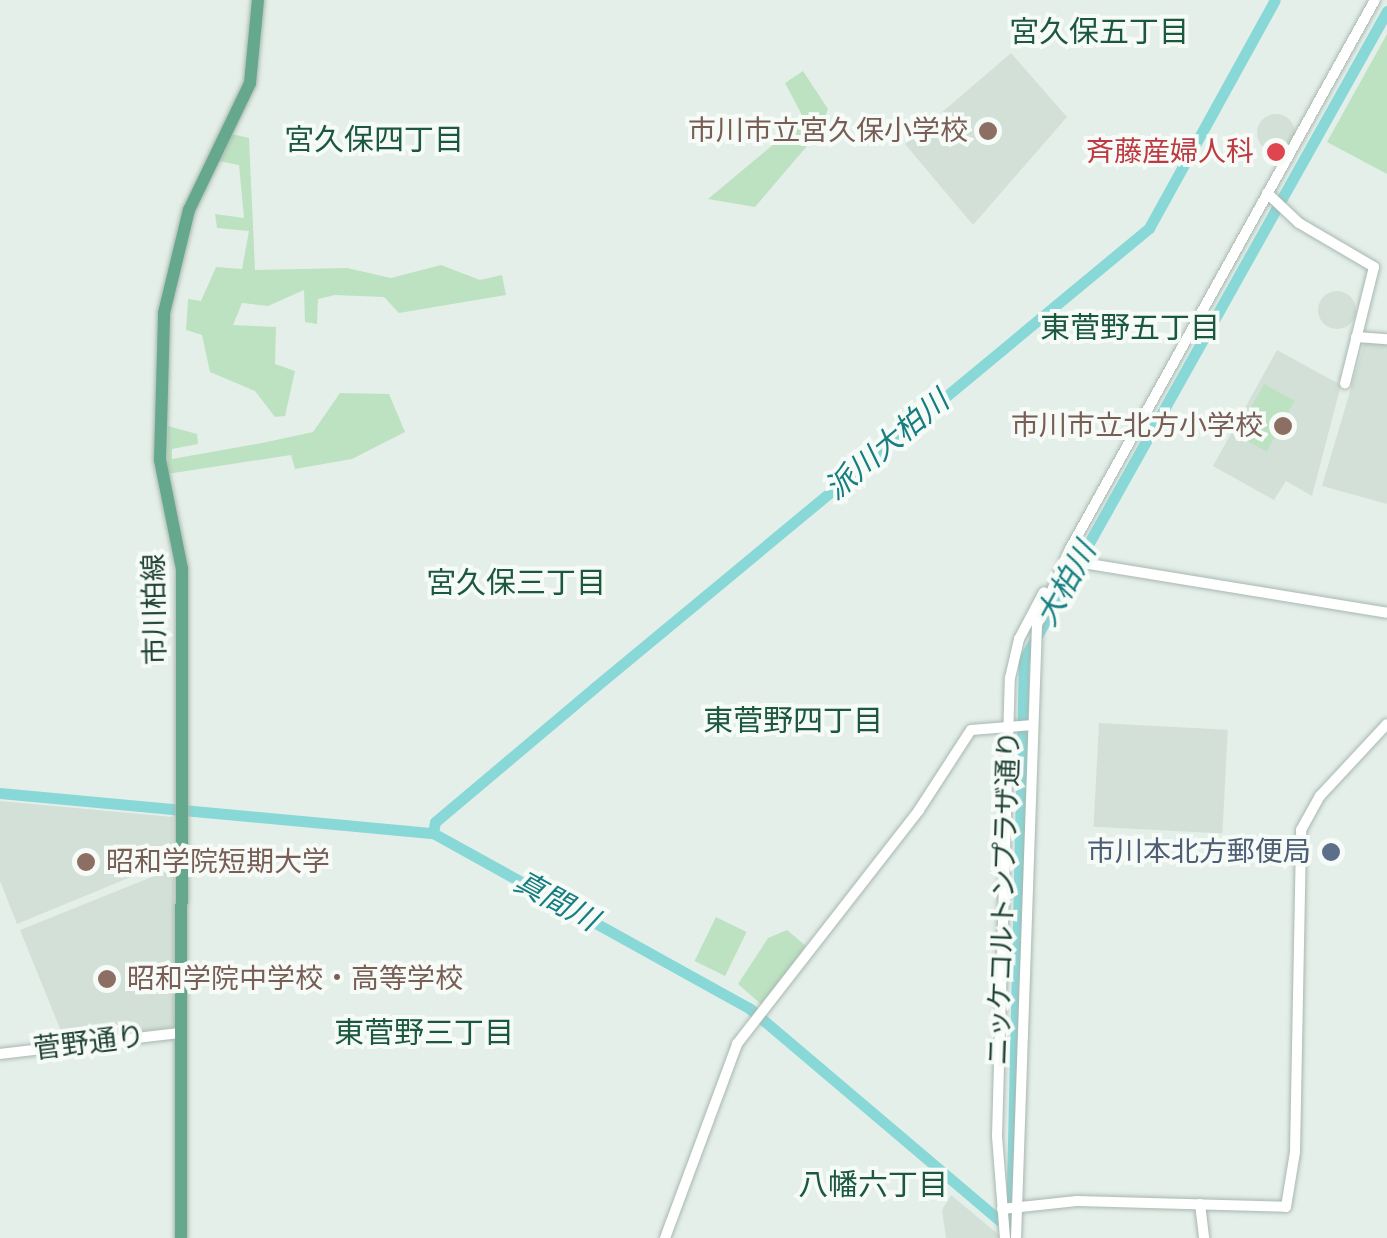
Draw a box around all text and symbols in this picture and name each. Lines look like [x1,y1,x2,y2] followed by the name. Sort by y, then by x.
[1009,14,1189,50] district label: 宮久保五丁目
[688,114,968,148] place label: 市川市立宮久保小学校
[977,120,999,142] marker: 市川市立宮久保小学校
[284,122,464,158] district label: 宮久保四丁目
[1086,135,1254,169] place label: 斉藤産婦人科
[1263,139,1289,165] marker: 斉藤産婦人科
[1040,310,1220,346] district label: 東菅野五丁目
[818,383,956,507] water label: 派川大柏川
[1011,409,1263,443] place label: 市川市立北方小学校
[1272,415,1294,437] marker: 市川市立北方小学校
[1028,536,1104,632] water label: 大柏川
[137,553,173,665] street label: 市川柏線
[426,565,606,601] district label: 宮久保三丁目
[703,703,883,739] district label: 東菅野四丁目
[981,730,1027,1066] street label: ニッケコルトンプラザ通り
[1087,835,1311,869] place label: 市川本北方郵便局
[1320,841,1342,863] marker: 市川本北方郵便局
[106,845,330,879] place label: 昭和学院短期大学
[75,851,97,873] marker: 昭和学院短期大学
[508,863,604,939] water label: 真間川
[127,962,463,996] place label: 昭和学院中学校・高等学校
[96,968,118,990] marker: 昭和学院中学校・高等学校
[334,1015,514,1051] district label: 東菅野三丁目
[31,1020,147,1066] street label: 菅野通り
[798,1167,948,1203] district label: 八幡六丁目

